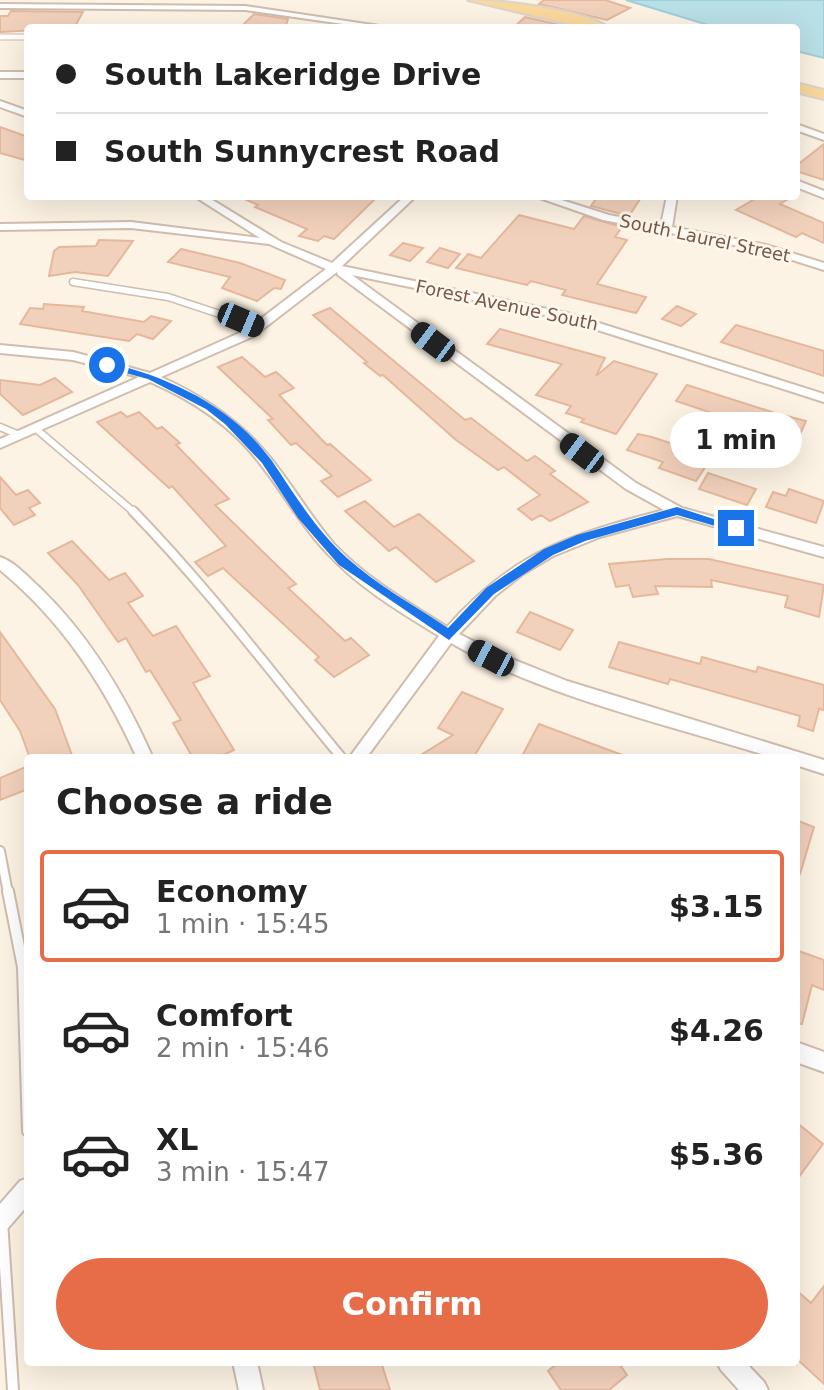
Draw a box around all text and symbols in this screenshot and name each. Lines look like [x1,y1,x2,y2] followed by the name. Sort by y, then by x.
[104,57,481,92] text: South Lakeridge Drive
[104,134,500,169] text: South Sunnycrest Road
[618,210,792,266] street label: South Laurel Street
[414,275,600,335] street label: Forest Avenue South
[214,300,268,340] car
[407,318,459,366] car
[89,347,125,383] route start
[670,412,802,468] callout: 1 min
[695,425,777,455] text: 1 min
[556,429,608,477] car
[718,510,754,546] route end
[464,636,518,680] car
[56,781,333,822] text: Choose a ride
[60,870,132,942] icon: car
[156,874,308,909] text: Economy
[669,889,764,924] text: $3.15
[156,909,330,939] text: 1 min · 15:45
[60,994,132,1066] icon: car
[156,998,293,1033] text: Comfort
[669,1013,764,1048] text: $4.26
[156,1033,330,1063] text: 2 min · 15:46
[60,1118,132,1190] icon: car
[156,1122,198,1157] text: XL
[669,1137,764,1172] text: $5.36
[156,1157,330,1187] text: 3 min · 15:47
[56,1258,768,1350] button: Confirm

